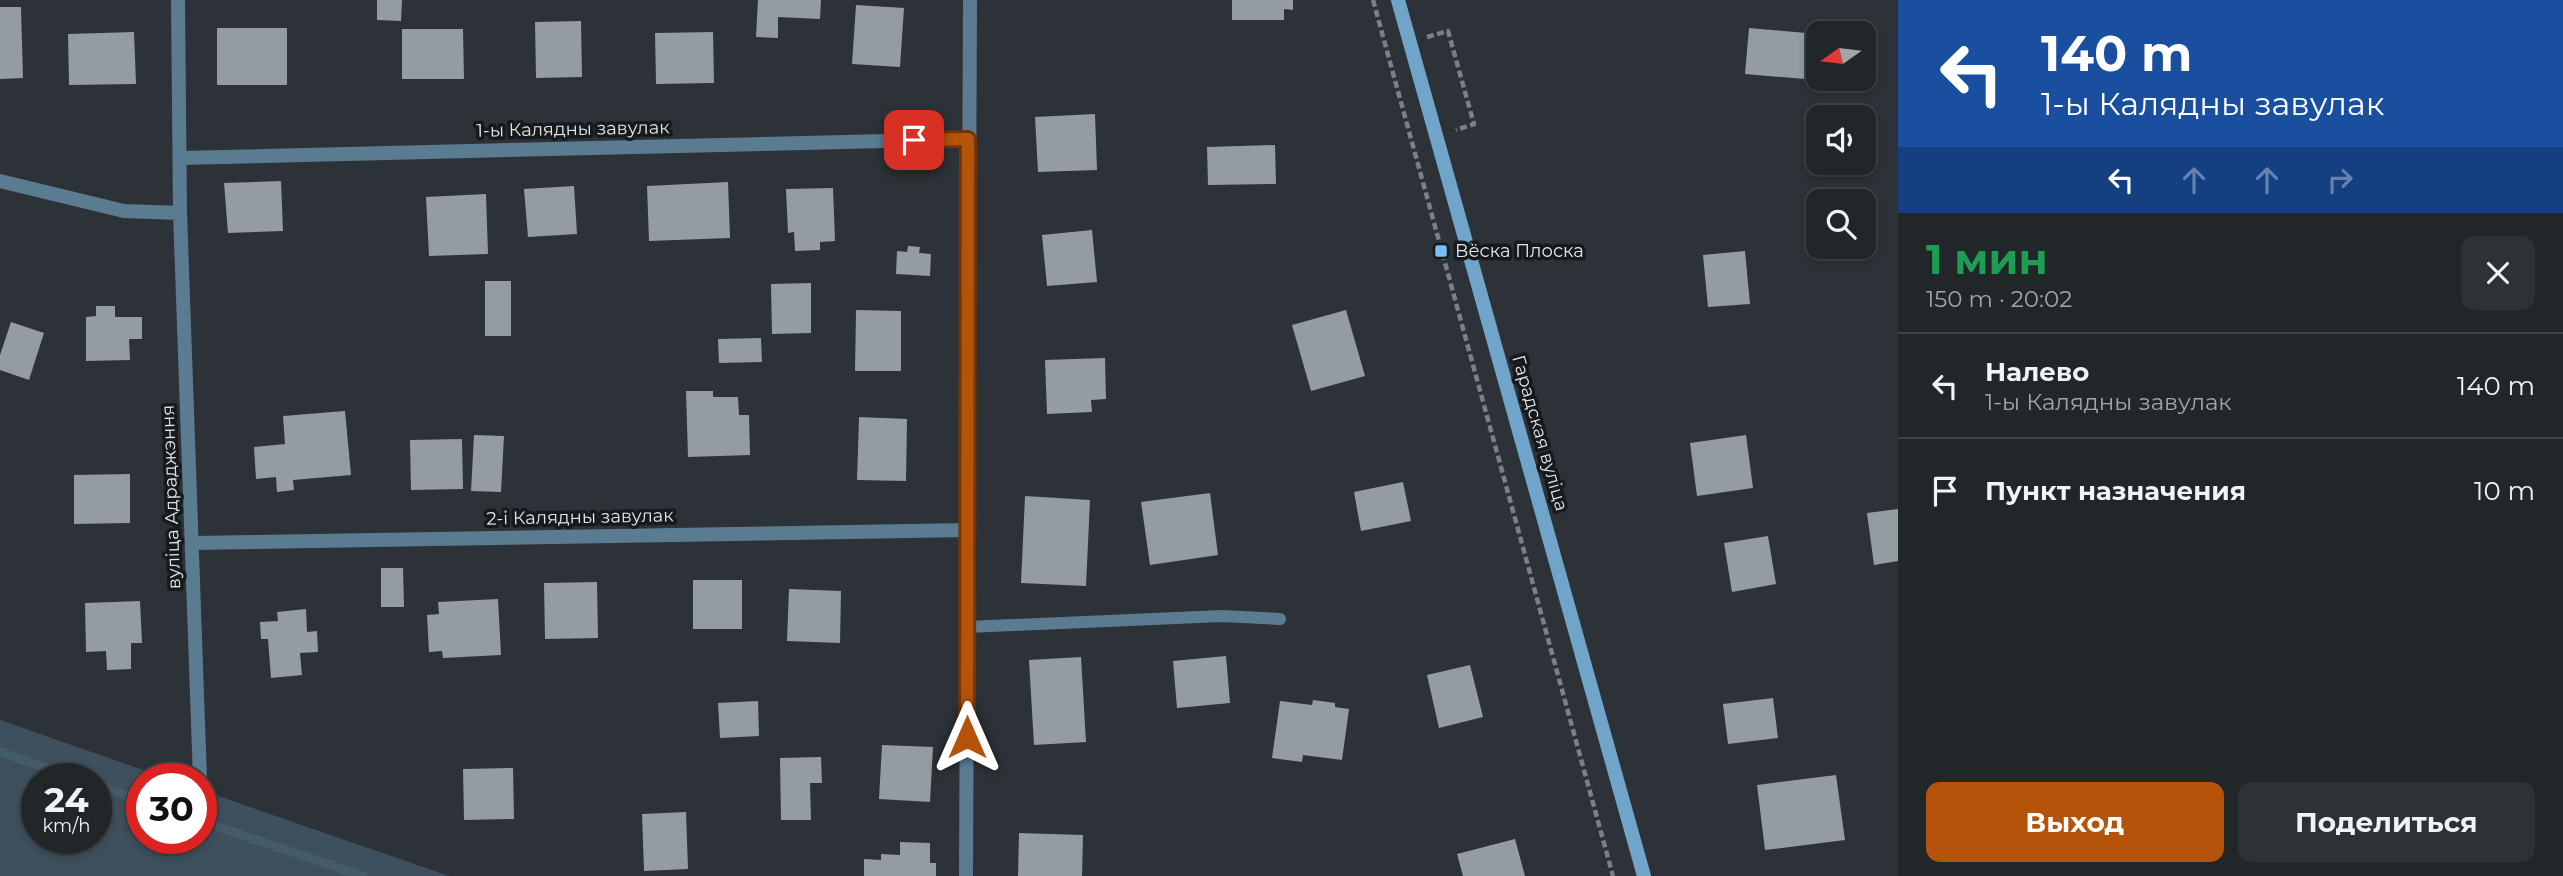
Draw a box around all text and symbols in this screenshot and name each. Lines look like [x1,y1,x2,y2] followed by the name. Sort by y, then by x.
[1806,21,1876,91] north arrow
[1806,21,1876,259] map controls
[2041,24,2193,83] text: 140 m
[1926,28,2017,119] icon: left
[2041,84,2384,123] text: 1-ы Калядны завулак
[1806,105,1876,175] button: sound
[884,110,944,170] pin
[476,116,670,142] street label: 1-ы Калядны завулак
[895,121,933,159] icon: arrive
[2102,161,2140,199] icon: left
[2175,161,2213,199] icon: ahead
[2248,161,2286,199] icon: ahead
[2321,161,2359,199] icon: right
[1806,189,1876,259] button: search
[1926,233,2048,285] text: 1 мин
[2461,236,2535,310] button: close
[1455,240,1584,262] place label: Вёска Плоска
[1433,243,1449,259] marker: Вёска Плоска
[1926,285,2072,313] text: 150 m · 20:02
[1507,353,1573,513] street label: Гарадская вуліца
[1985,356,2089,388] text: Налево
[1926,367,1964,405] icon: left
[2457,370,2535,402] text: 140 m
[1985,388,2232,416] text: 1-ы Калядны завулак
[157,404,185,590] street label: вуліца Адраджэння
[1926,472,1964,510] icon: arrive
[1985,475,2246,507] text: Пункт назначения
[2474,475,2535,507] text: 10 m
[486,504,674,530] street label: 2-і Калядны завулак
[930,700,1004,774] position arrow
[126,763,217,854] speed limit sign: 30
[44,778,89,821] text: 24
[1926,782,2224,862] button: Выход
[2238,782,2535,862] button: Поделиться
[42,815,91,837] text: km/h

